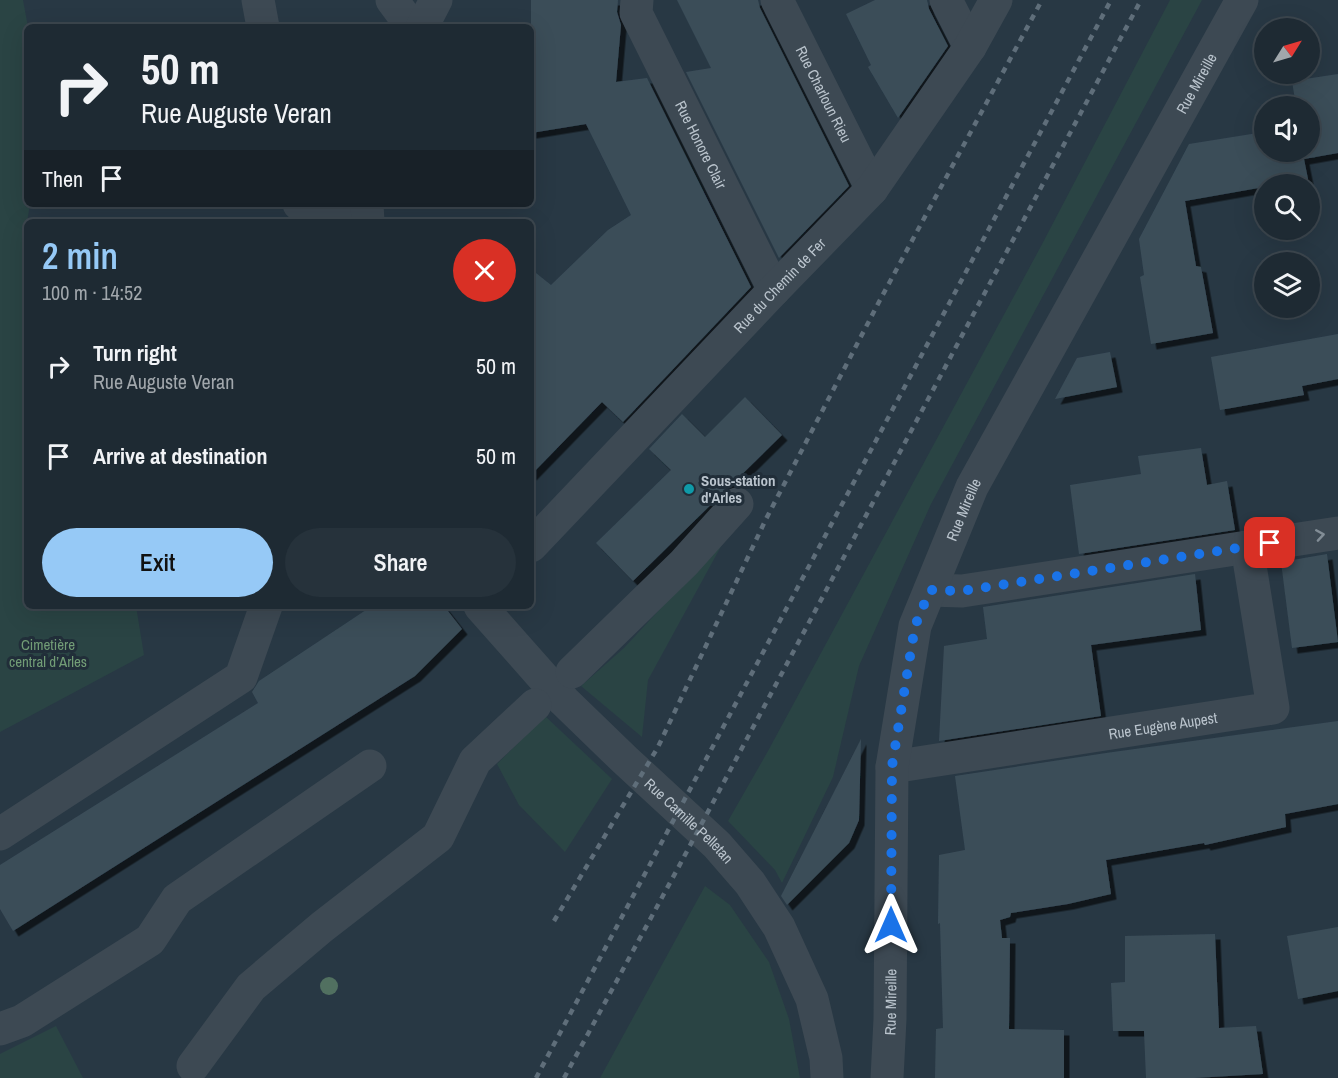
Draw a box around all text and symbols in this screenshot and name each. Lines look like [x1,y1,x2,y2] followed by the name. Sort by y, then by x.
[1254,18,1320,84] north arrow
[1254,18,1320,318] map controls
[141,41,220,97] text: 50 m
[791,42,857,146] street label: Rue Charloun Rieu
[42,48,120,126] icon: right
[1171,49,1221,117] street label: Rue Mireille
[141,95,332,131] text: Rue Auguste Veran
[1254,96,1320,162] button: sound
[671,97,732,192] street label: Rue Honore Clair
[95,162,128,195] icon: arrive
[42,164,83,194] text: Then
[1254,174,1320,240] button: search
[42,232,118,280] text: 2 min
[728,233,830,337] street label: Rue du Chemin de Fer
[453,239,516,302] button: close
[1254,252,1320,318] button: layers
[42,279,142,306] text: 100 m · 14:52
[93,338,177,368] text: Turn right
[42,350,75,383] icon: right
[476,351,516,381] text: 50 m
[93,368,234,395] text: Rue Auguste Veran
[42,440,75,473] icon: arrive
[93,441,267,471] text: Arrive at destination
[476,441,516,471] text: 50 m
[701,470,776,508] place label: Sous-station d'Arles
[941,474,986,544] street label: Rue Mireille
[682,482,696,496] marker: Sous-station d'Arles
[1244,517,1295,568] pin
[1253,526,1286,559] icon: arrive
[42,528,273,597] button: Exit
[285,528,516,597] button: Share
[1316,530,1325,542] one-way arrow
[9,634,87,672] park label: Cimetière central d’Arles
[1107,706,1219,744] street label: Rue Eugène Aupest
[640,773,739,868] street label: Rue Camille Pelletan
[859,893,923,957] position arrow
[879,969,901,1036] street label: Rue Mireille

